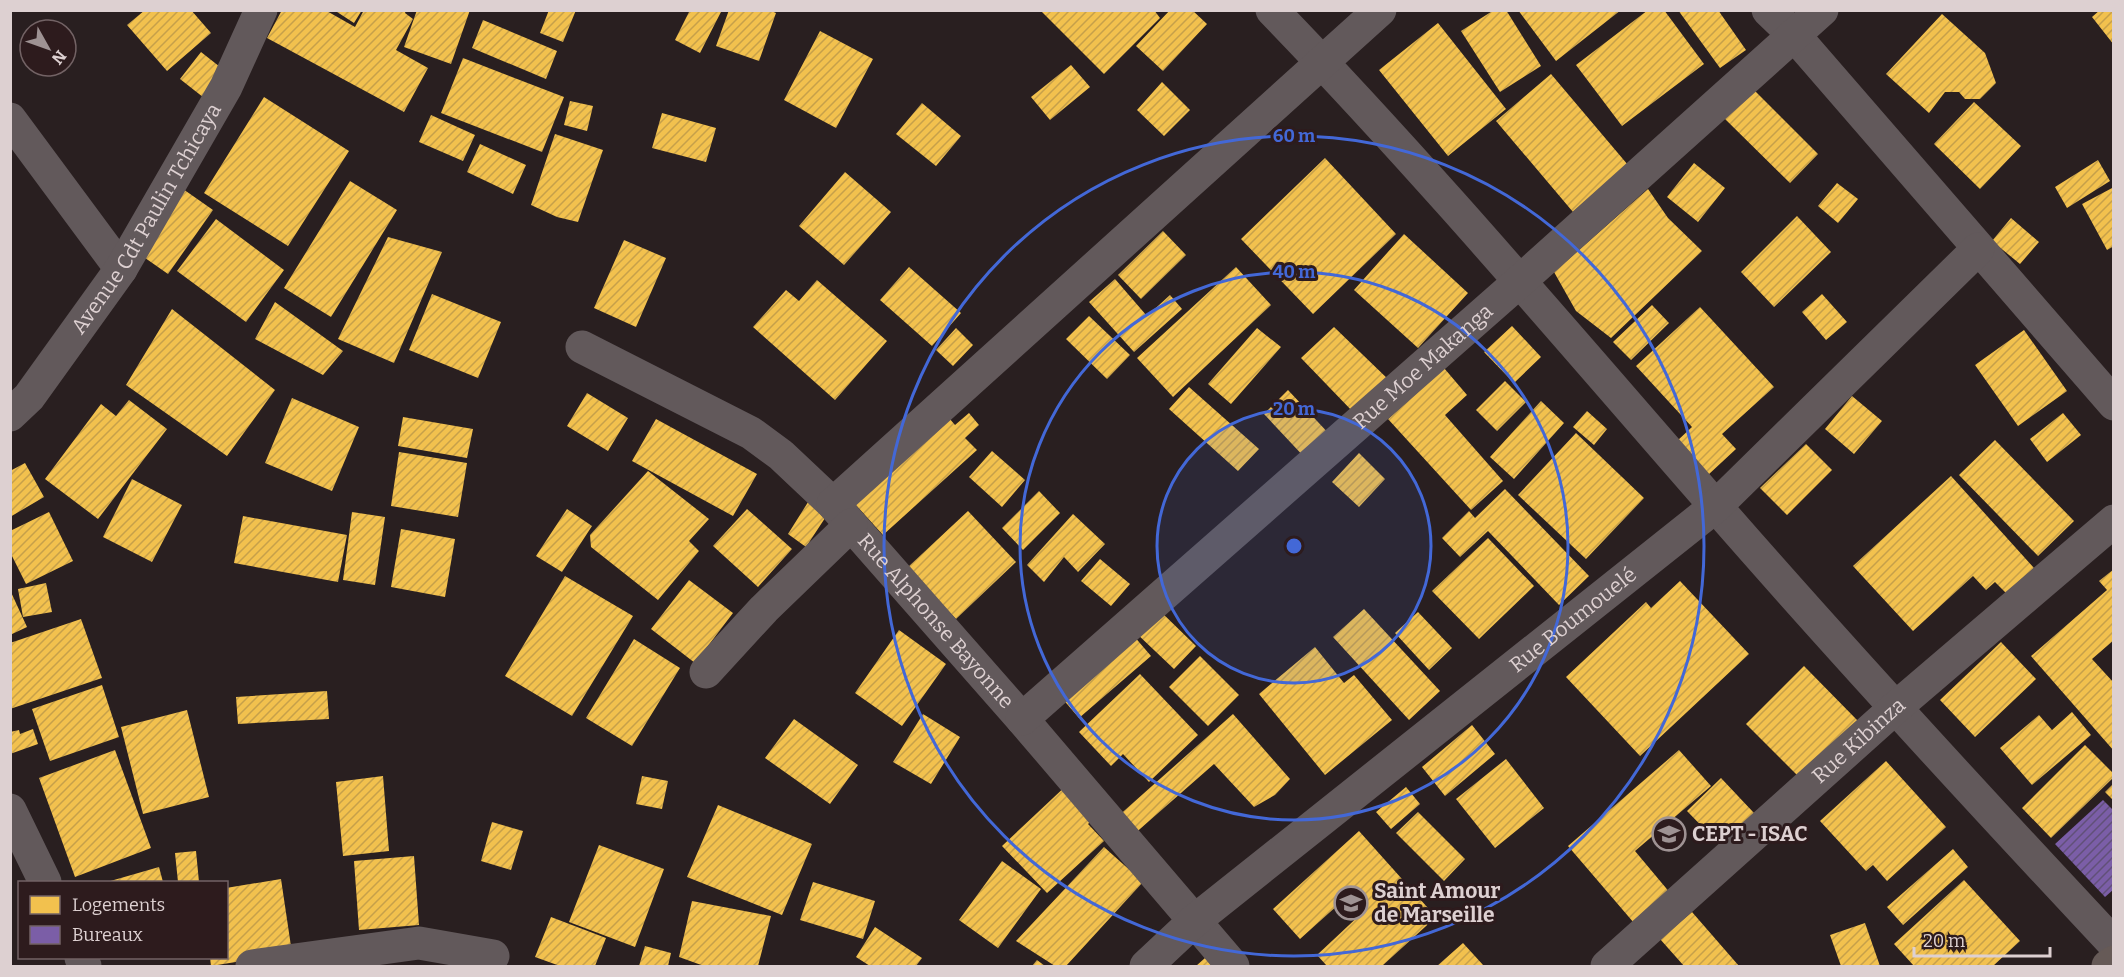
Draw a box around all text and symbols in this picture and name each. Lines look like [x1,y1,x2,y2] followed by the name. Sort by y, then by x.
[18,18,78,78] north arrow
[48,46,70,68] text: N
[66,98,227,339] street label: Avenue Cdt Paulin Tchicaya
[1273,125,1315,147] text: 60 m
[1273,261,1315,283] text: 40 m
[1348,298,1499,435] street label: Rue Moe Makanga
[1273,398,1315,420] text: 20 m
[852,528,1020,714] street label: Rue Alphonse Bayonne
[1284,536,1304,556] centre of rings
[1504,561,1642,678] street label: Rue Boumouelé
[1807,692,1911,789] street label: Rue Kibinza
[1651,816,1687,852] school or university icon: CEPT - ISAC
[1692,821,1808,847] place label: CEPT - ISAC
[1374,878,1501,928] place label: Saint Amour de Marseille
[18,881,228,959] legend
[1333,885,1369,921] school or university icon: Saint Amour de Marseille
[72,894,165,916] text: Logements
[1914,920,2050,958] scale bar
[72,924,143,946] text: Bureaux
[1923,930,1965,952] text: 20 m

